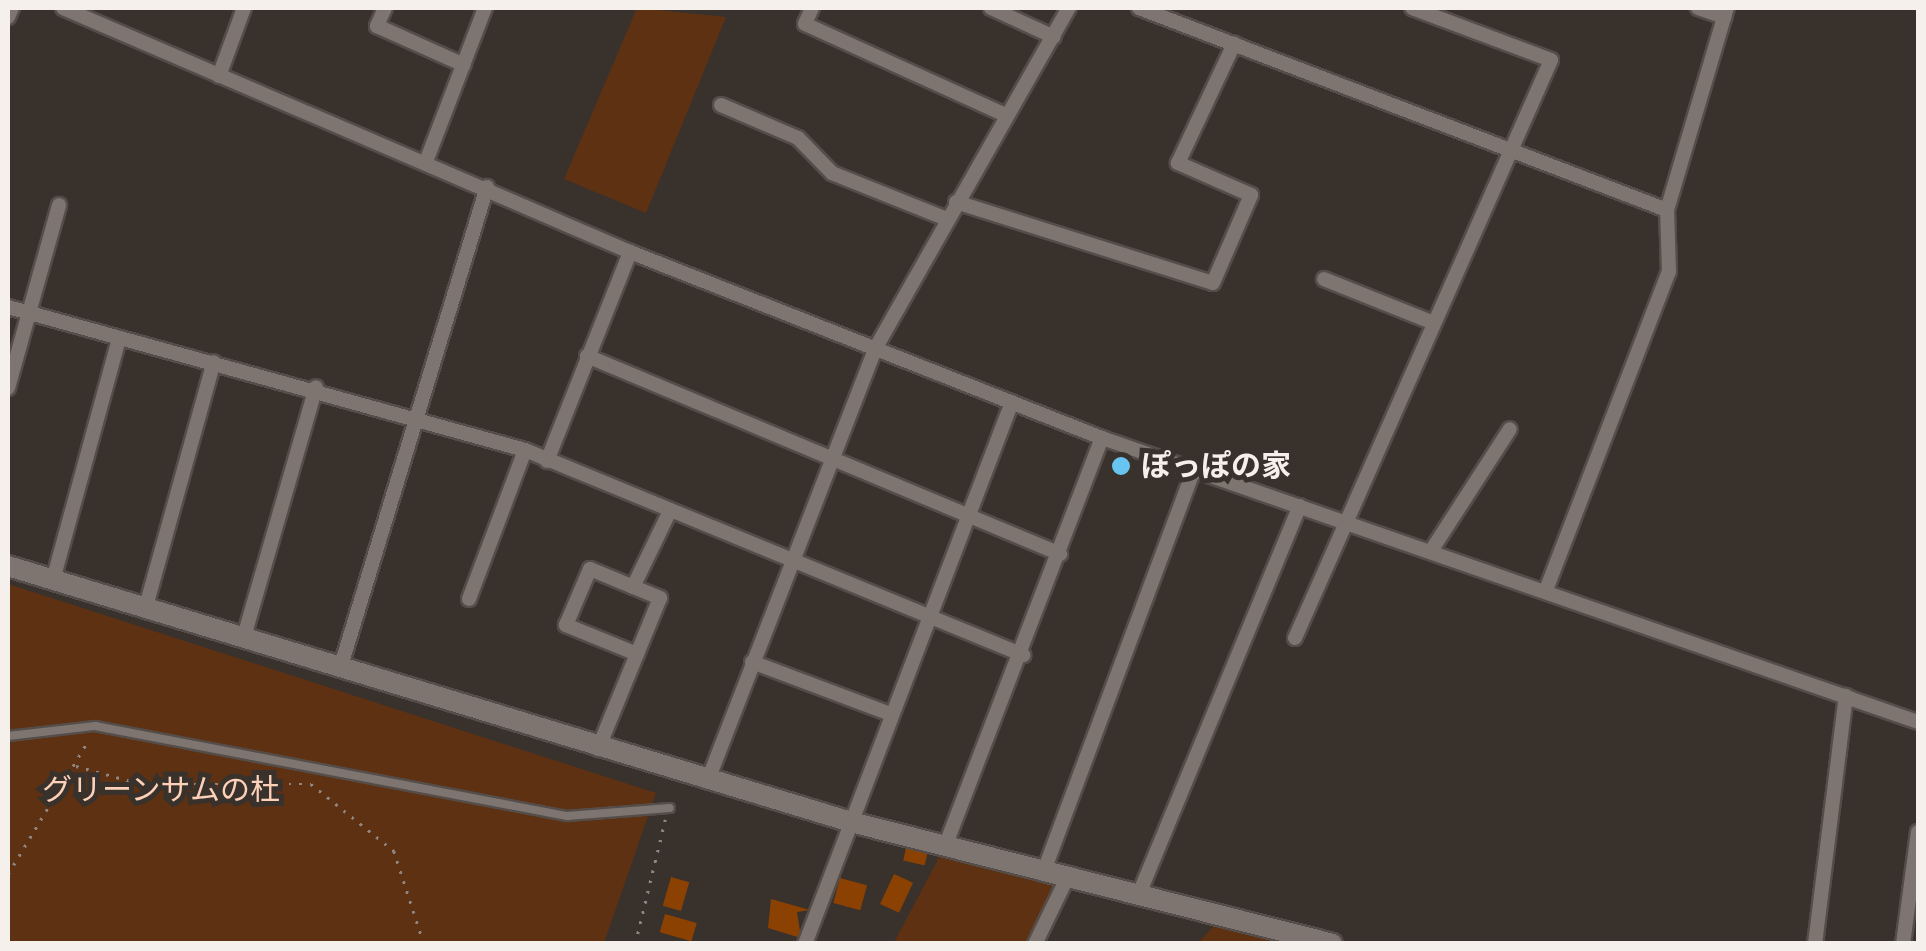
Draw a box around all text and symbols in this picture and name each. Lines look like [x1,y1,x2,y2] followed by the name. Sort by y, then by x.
[1141,448,1291,484] place label: ぽっぽの家
[1110,455,1132,477] marker: ぽっぽの家
[41,772,281,808] park label: グリーンサムの杜

